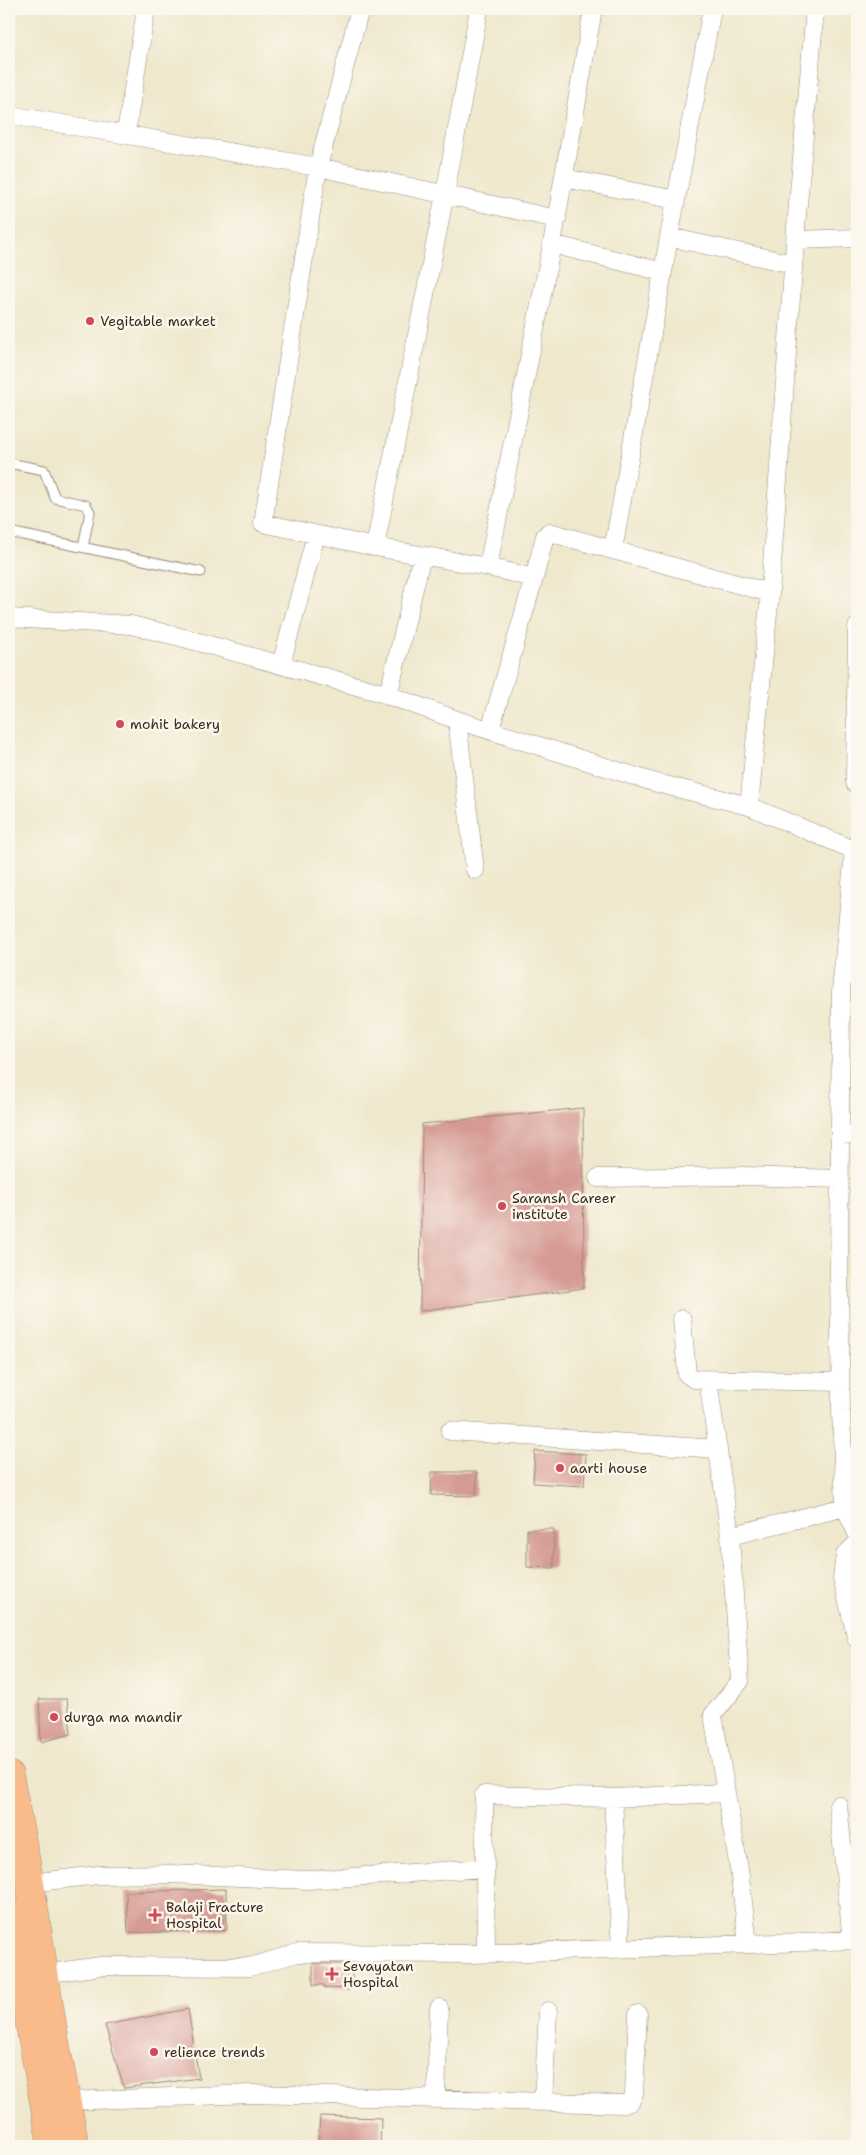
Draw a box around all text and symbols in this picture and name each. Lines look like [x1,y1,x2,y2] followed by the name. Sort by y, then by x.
[100,312,216,330] place label: Vegitable market
[84,315,96,327] marker: Vegitable market
[130,715,220,733] place label: mohit bakery
[114,718,126,730] marker: mohit bakery
[512,1189,616,1223] place label: Saransh Career institute
[496,1200,508,1212] marker: Saransh Career institute
[570,1459,648,1477] place label: aarti house
[554,1462,566,1474] marker: aarti house
[64,1708,183,1726] place label: durga ma mandir
[48,1711,60,1723] marker: durga ma mandir
[166,1898,264,1932] place label: Balaji Fracture Hospital
[148,1908,162,1922] marker: Balaji Fracture Hospital
[343,1957,414,1991] place label: Sevayatan Hospital
[325,1967,339,1981] marker: Sevayatan Hospital
[164,2043,265,2061] place label: relience trends
[148,2046,160,2058] marker: relience trends

